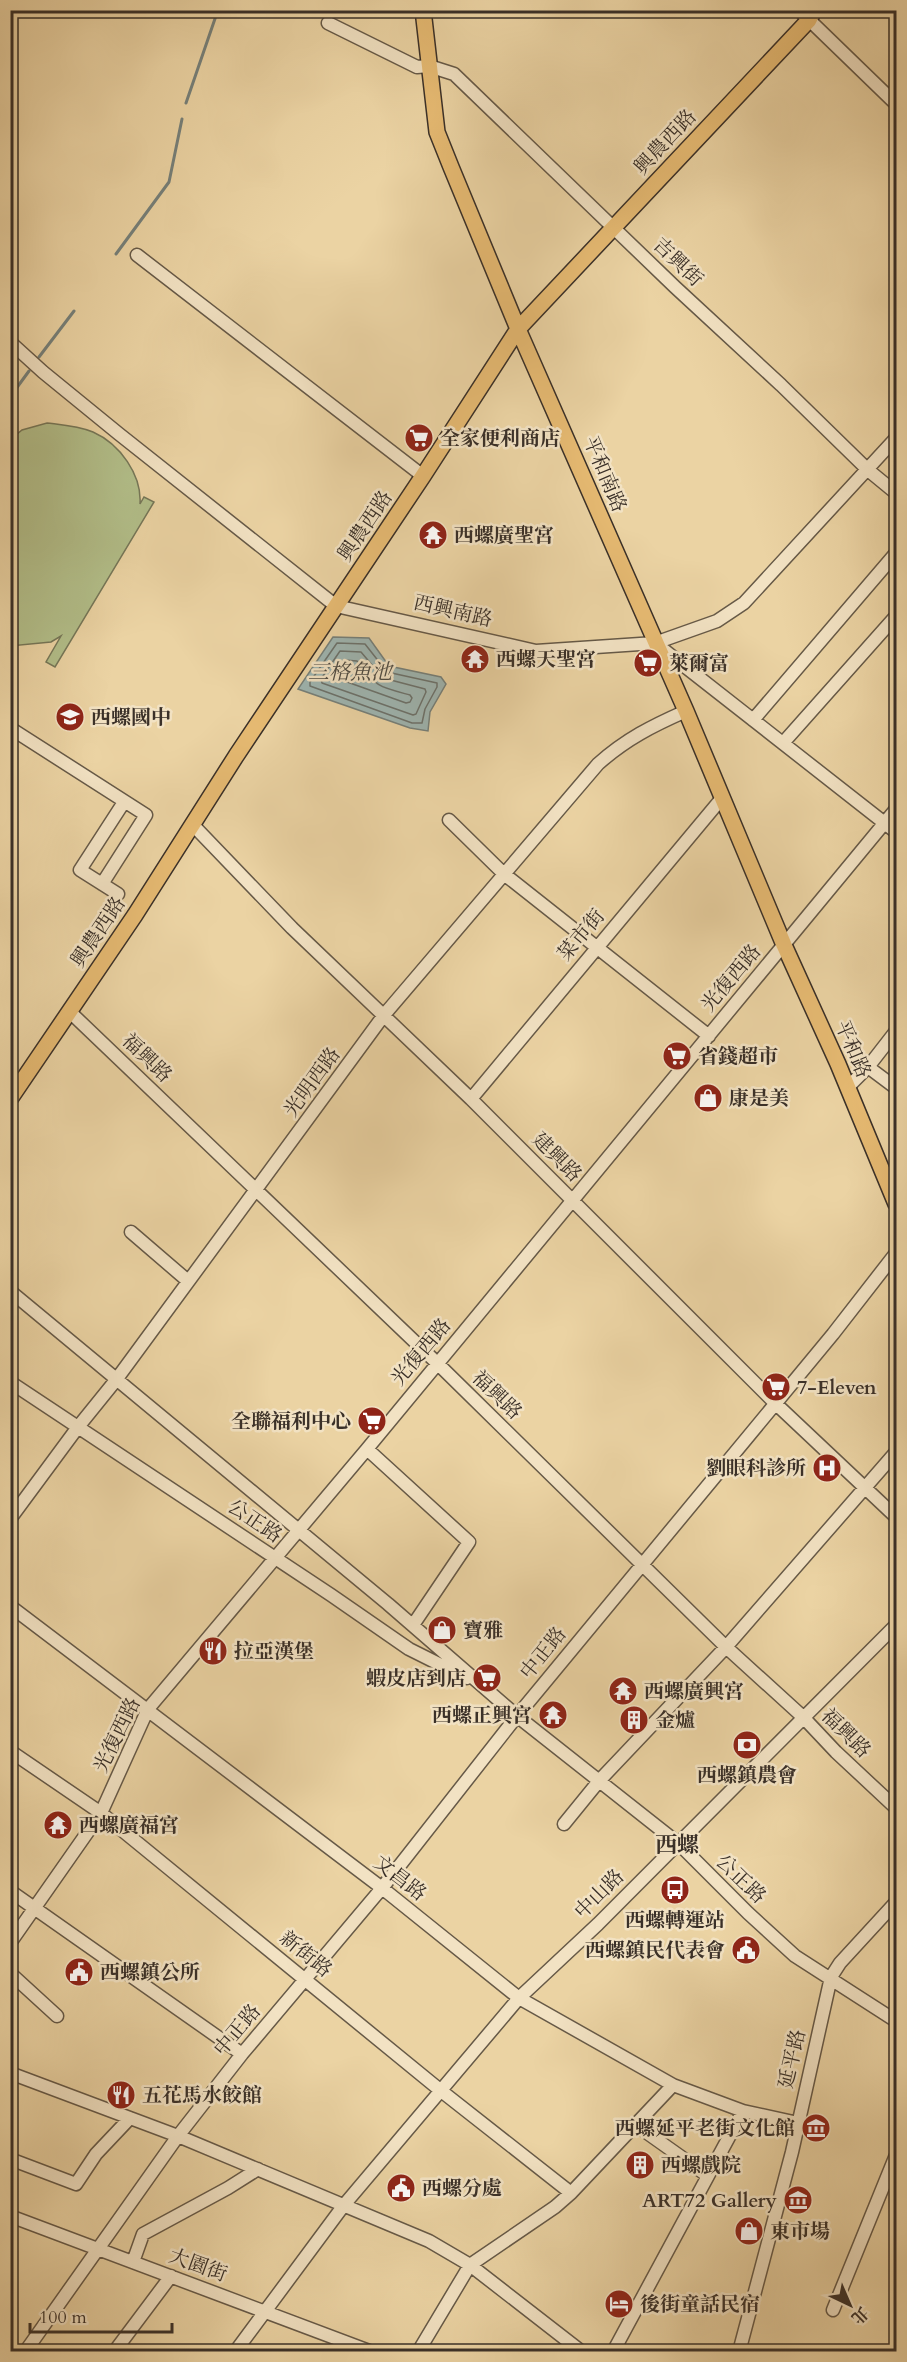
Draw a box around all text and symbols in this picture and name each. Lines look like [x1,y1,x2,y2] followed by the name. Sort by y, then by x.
[628,104,702,180] street label: 興農西路
[647,231,709,293] street label: 吉興街
[403,422,435,454] supermarket icon: 全家便利商店
[440,425,560,452] place label: 全家便利商店
[577,432,633,516] street label: 平和南路
[331,485,399,567] street label: 興農西路
[417,519,449,551] temple icon: 西螺廣聖宮
[454,522,554,549] place label: 西螺廣聖宮
[411,589,495,633] street label: 西興南路
[459,643,491,675] temple icon: 西螺天聖宮
[496,646,596,673] place label: 西螺天聖宮
[632,647,664,679] supermarket icon: 萊爾富
[669,650,729,677] place label: 萊爾富
[308,658,394,687] water label: 三格魚池
[54,701,86,733] school or university icon: 西螺國中
[91,704,171,731] place label: 西螺國中
[64,891,132,973] street label: 興農西路
[551,903,611,967] street label: 菜市街
[695,939,767,1017] street label: 光復西路
[829,1016,877,1082] street label: 平和路
[116,1027,178,1089] street label: 福興路
[661,1040,693,1072] supermarket icon: 省錢超市
[278,1042,346,1122] street label: 光明西路
[698,1043,778,1070] place label: 省錢超市
[692,1082,724,1114] shop icon: 康是美
[729,1085,789,1112] place label: 康是美
[526,1126,588,1188] street label: 建興路
[385,1313,457,1391] street label: 光復西路
[466,1364,528,1426] street label: 福興路
[760,1371,792,1403] supermarket icon: 7-Eleven
[797,1374,877,1401] place label: 7-Eleven
[356,1405,388,1437] supermarket icon: 全聯福利中心
[231,1408,351,1435] place label: 全聯福利中心
[811,1452,843,1484] hospital icon: 劉眼科診所
[706,1455,806,1482] place label: 劉眼科診所
[223,1493,287,1549] street label: 公正路
[426,1614,458,1646] shop icon: 寶雅
[463,1617,503,1644] place label: 寶雅
[514,1621,572,1685] street label: 中正路
[197,1635,229,1667] restaurant icon: 拉亞漢堡
[234,1638,314,1665] place label: 拉亞漢堡
[471,1662,503,1694] supermarket icon: 蝦皮店到店
[366,1665,466,1692] place label: 蝦皮店到店
[607,1675,639,1707] temple icon: 西螺廣興宮
[644,1678,744,1705] place label: 西螺廣興宮
[87,1693,147,1777] street label: 光復西路
[537,1699,569,1731] temple icon: 西螺正興宮
[432,1702,532,1729] place label: 西螺正興宮
[815,1702,877,1764] street label: 福興路
[618,1704,650,1736] building icon: 金爐
[655,1707,695,1734] place label: 金爐
[731,1729,763,1761] bank icon: 西螺鎮農會
[697,1762,797,1789] place label: 西螺鎮農會
[42,1809,74,1841] temple icon: 西螺廣福宮
[79,1812,179,1839] place label: 西螺廣福宮
[655,1830,699,1860] district label: 西螺
[710,1848,772,1910] street label: 公正路
[368,1849,432,1907] street label: 文昌路
[568,1863,630,1925] street label: 中山路
[659,1874,691,1906] bus stop icon: 西螺轉運站
[625,1907,725,1934] place label: 西螺轉運站
[274,1925,338,1983] street label: 新街路
[730,1934,762,1966] public building icon: 西螺鎮民代表會
[585,1937,725,1964] place label: 西螺鎮民代表會
[63,1956,95,1988] public building icon: 西螺鎮公所
[100,1959,200,1986] place label: 西螺鎮公所
[207,1998,267,2062] street label: 中正路
[772,2027,812,2091] street label: 延平路
[105,2079,137,2111] restaurant icon: 五花馬水餃館
[142,2082,262,2109] place label: 五花馬水餃館
[800,2112,832,2144] museum icon: 西螺延平老街文化館
[615,2115,795,2142] place label: 西螺延平老街文化館
[624,2149,656,2181] building icon: 西螺戲院
[661,2152,741,2179] place label: 西螺戲院
[385,2172,417,2204] public building icon: 西螺分處
[422,2175,502,2202] place label: 西螺分處
[782,2184,814,2216] museum icon: ART72 Gallery
[642,2187,778,2214] place label: ART72 Gallery
[733,2215,765,2247] shop icon: 東市場
[770,2218,830,2245] place label: 東市場
[165,2242,231,2288] street label: 大園街
[820,2275,880,2335] north arrow
[603,2288,635,2320] hotel icon: 後街童話民宿
[640,2291,760,2318] place label: 後街童話民宿
[30,2296,172,2334] scale bar
[846,2302,873,2329] text: 北
[39,2305,87,2330] text: 100 m

